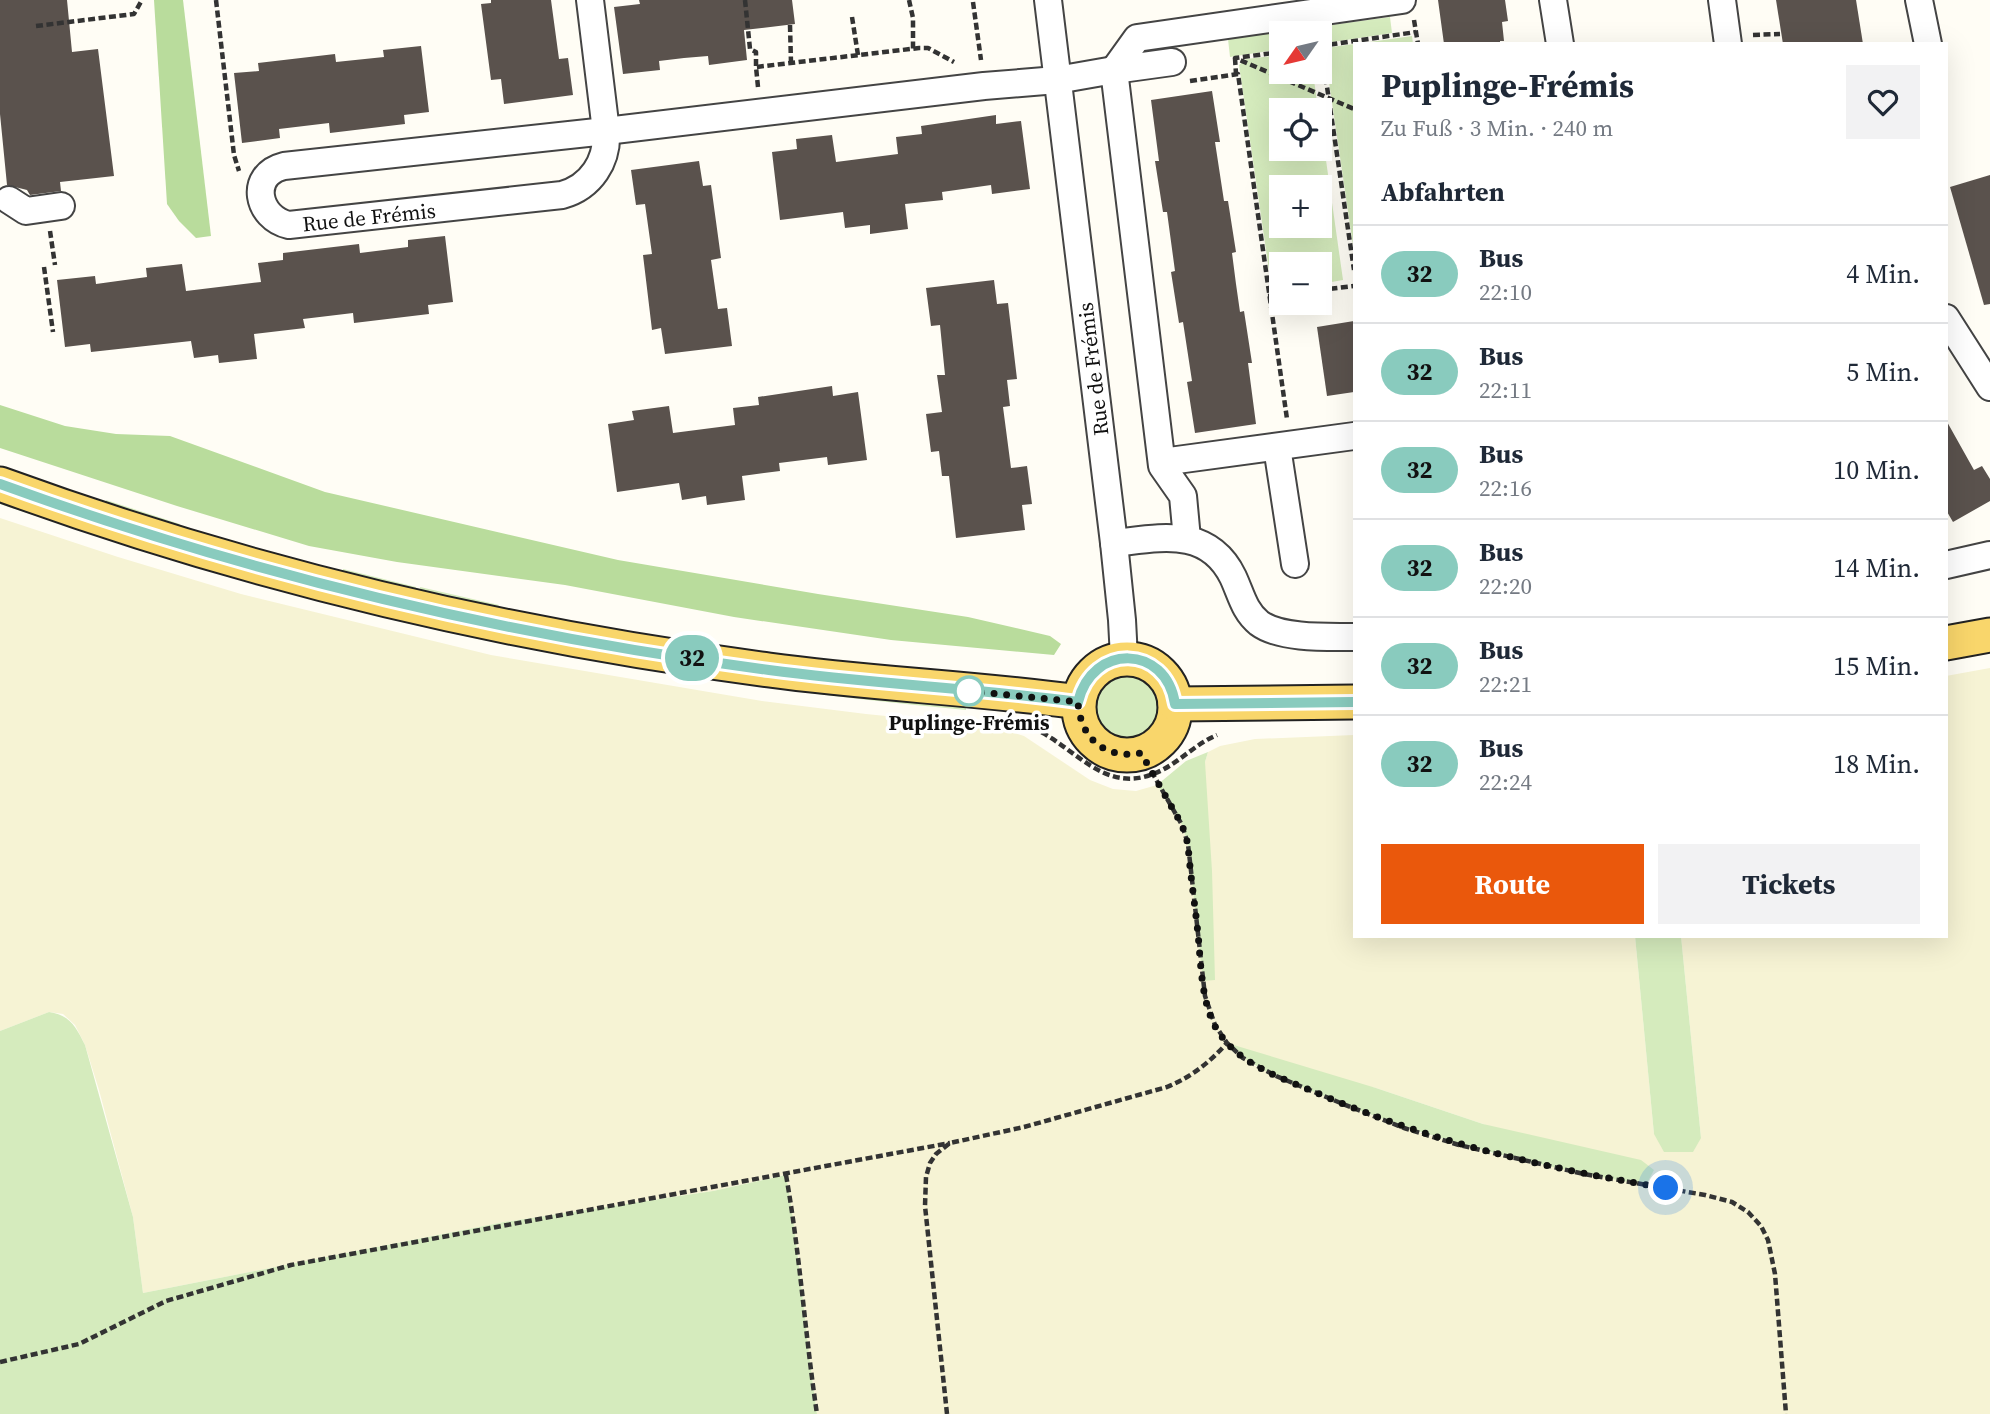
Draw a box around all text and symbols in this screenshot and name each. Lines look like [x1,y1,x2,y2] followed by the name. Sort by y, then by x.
[1269,21,1332,84] north arrow
[1269,21,1332,315] map controls
[1381,63,1634,108] text: Puplinge-Frémis
[1846,65,1920,139] button: heart
[1269,98,1332,161] button: locate
[1381,112,1613,144] text: Zu Fuß · 3 Min. · 240 m
[1381,174,1505,210] text: Abfahrten
[1269,175,1332,238] button: +
[301,196,437,238] street label: Rue de Frémis
[1479,240,1523,276] text: Bus
[1269,252,1332,315] button: −
[1846,256,1920,292] text: 4 Min.
[1406,257,1433,290] text: 32
[1479,276,1532,308] text: 22:10
[1070,301,1116,437] street label: Rue de Frémis
[1479,338,1523,374] text: Bus
[1846,354,1920,390] text: 5 Min.
[1406,355,1433,388] text: 32
[1479,374,1532,406] text: 22:11
[1479,436,1523,472] text: Bus
[1833,452,1920,488] text: 10 Min.
[1406,453,1433,486] text: 32
[1479,472,1532,504] text: 22:16
[1479,534,1523,570] text: Bus
[1833,550,1920,586] text: 14 Min.
[1406,551,1433,584] text: 32
[1479,570,1532,602] text: 22:20
[1479,632,1523,668] text: Bus
[660,635,724,681] line badge: 32
[679,641,705,674] text: 32
[1833,648,1920,684] text: 15 Min.
[1406,649,1433,682] text: 32
[1479,668,1532,700] text: 22:21
[954,676,984,706] marker: Puplinge-Frémis
[889,708,1050,737] place label: Puplinge-Frémis
[1479,730,1523,766] text: Bus
[1833,746,1920,782] text: 18 Min.
[1406,747,1433,780] text: 32
[1479,766,1532,798] text: 22:24
[1381,844,1644,924] button: Route
[1658,844,1920,924] button: Tickets
[1648,1170,1683,1205] your location

